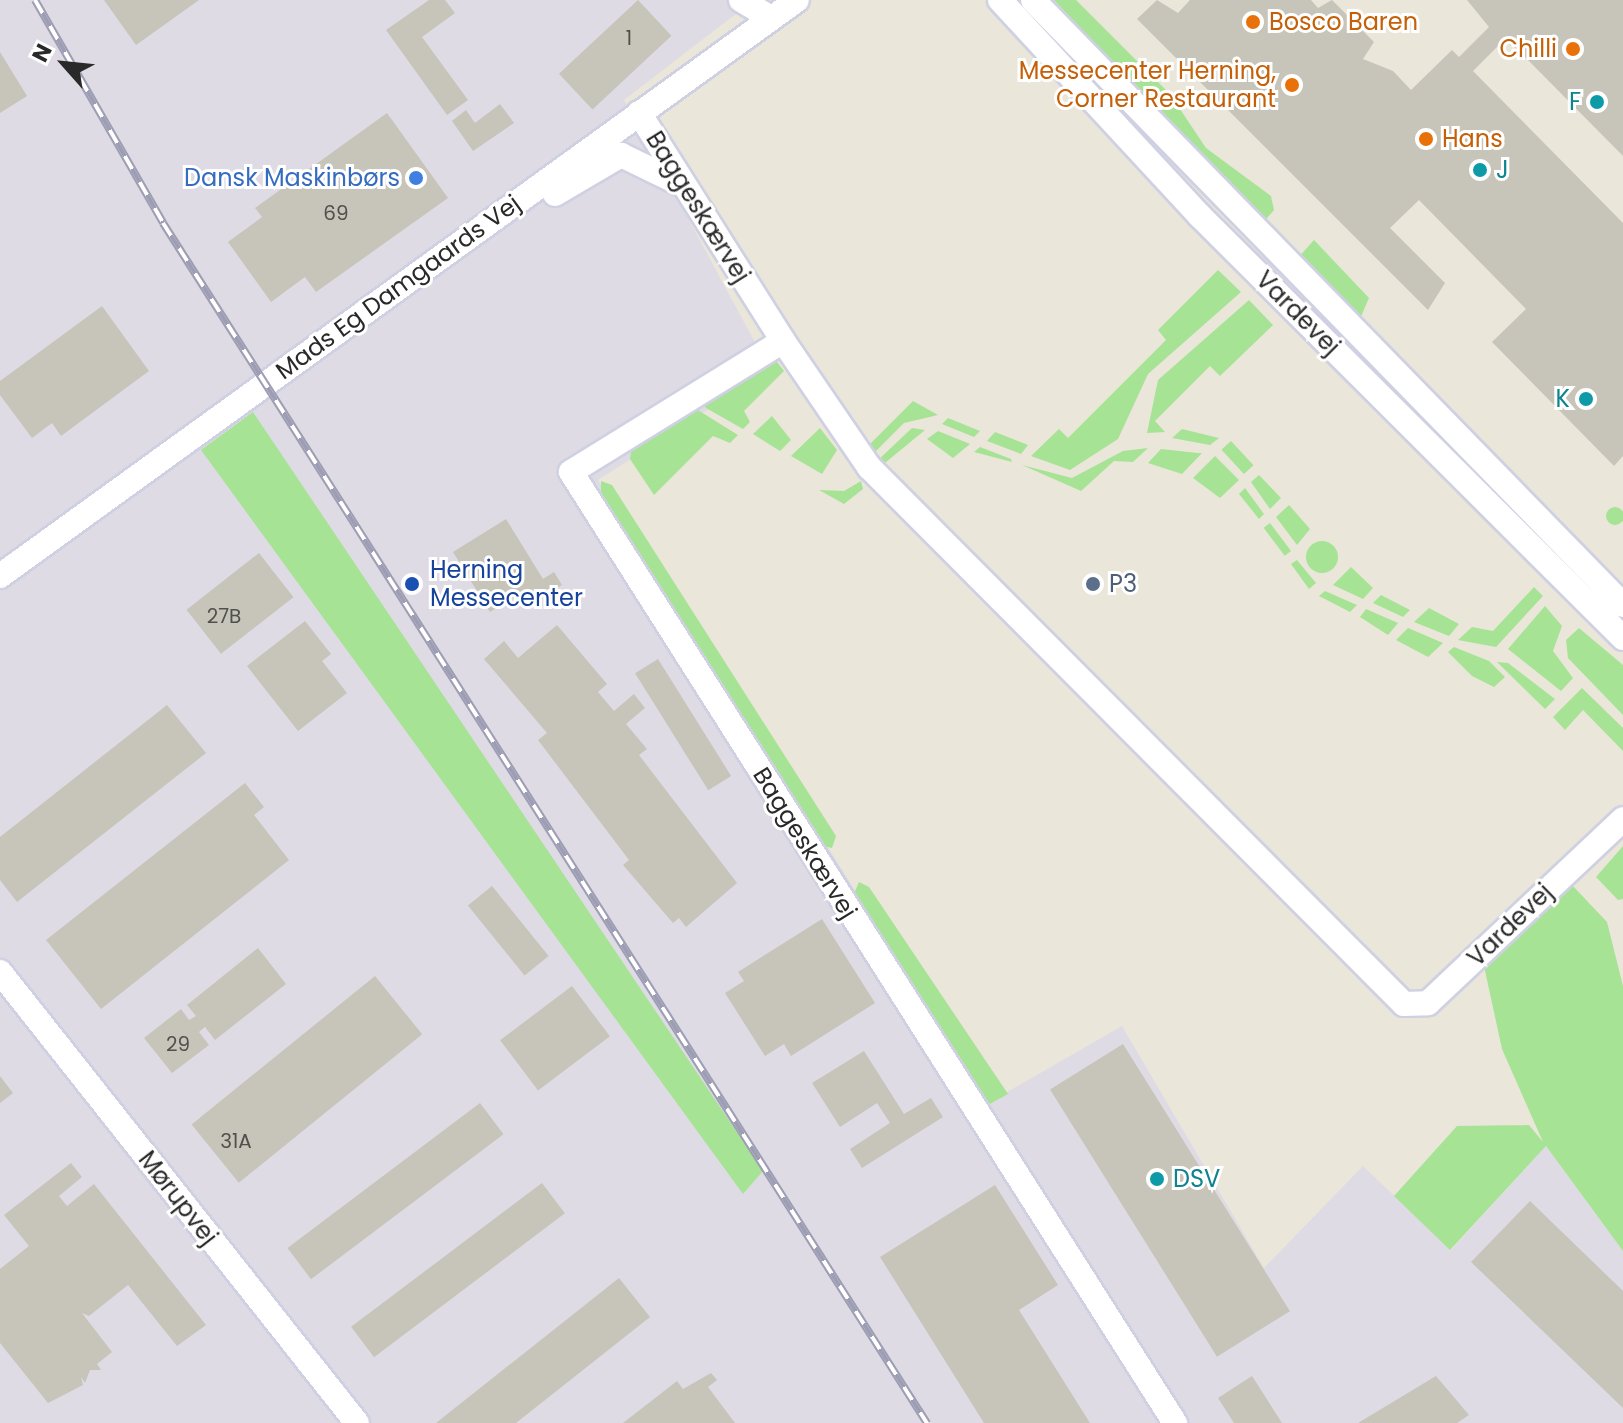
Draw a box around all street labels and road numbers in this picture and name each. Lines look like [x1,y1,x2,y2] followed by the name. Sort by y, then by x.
[640,126,756,288] street label: Baggeskærvej
[270,189,526,385] street label: Mads Eg Damgaards Vej
[1250,265,1346,361] street label: Vardevej
[747,762,863,924] street label: Baggeskærvej
[1462,878,1558,972] street label: Vardevej
[133,1145,223,1251] street label: Mørupvej

